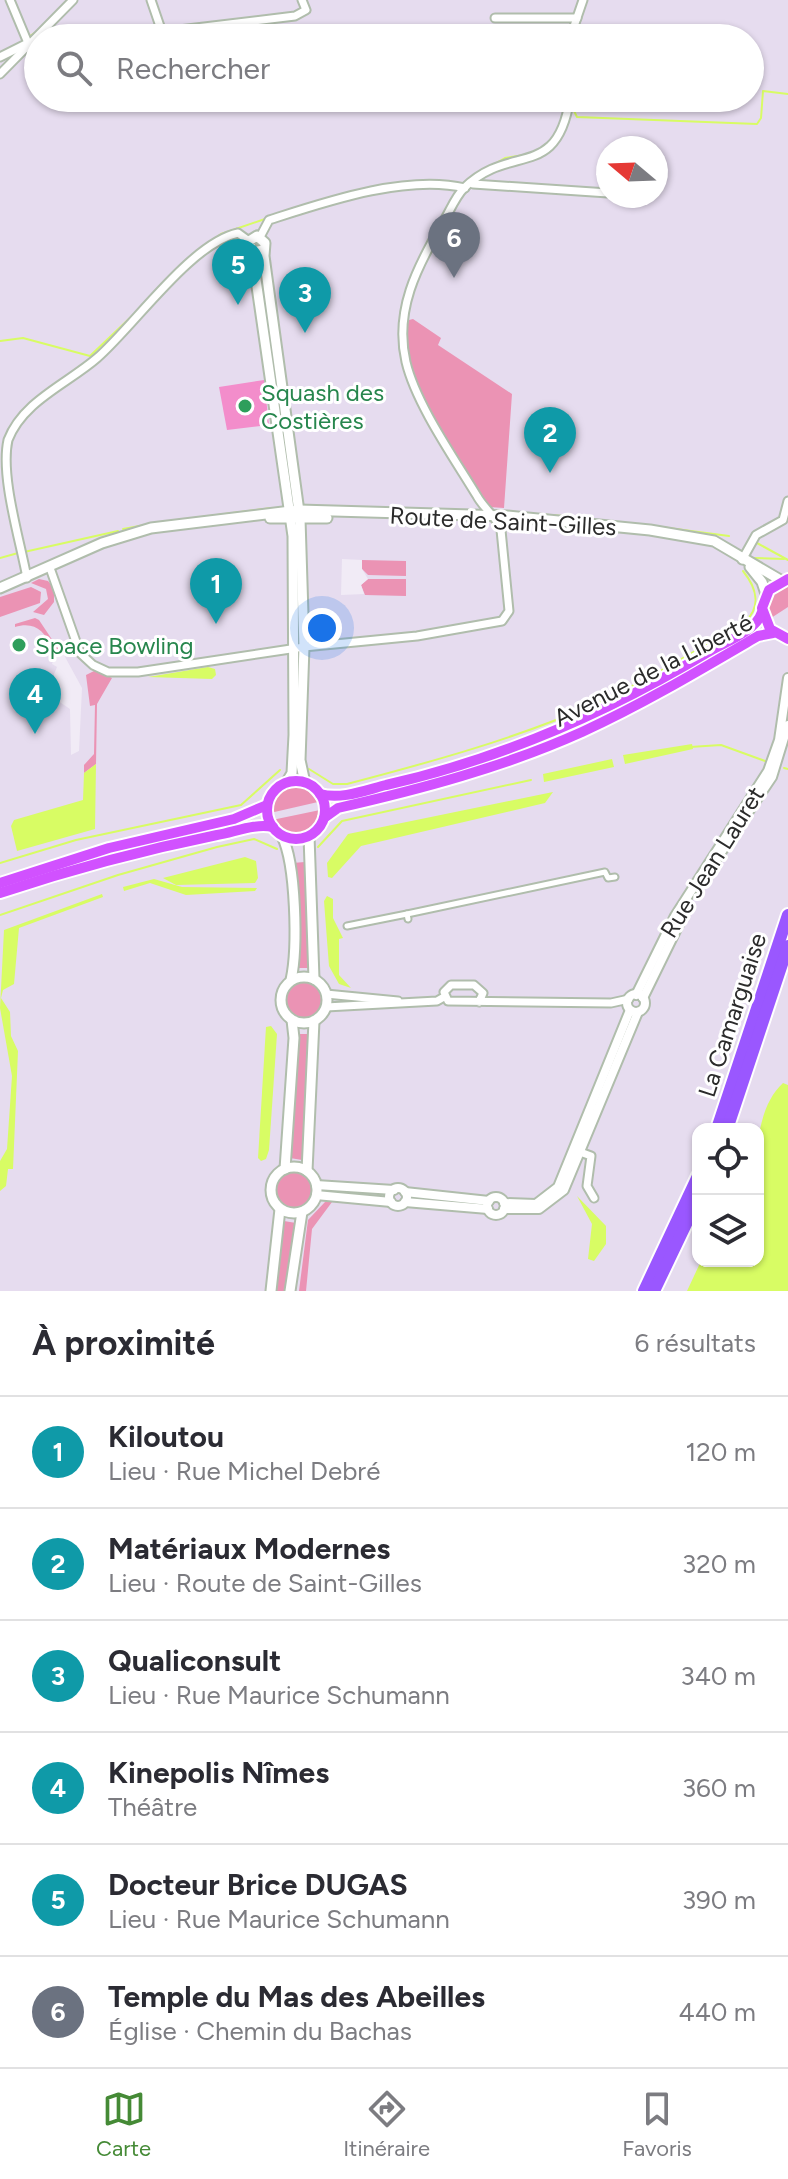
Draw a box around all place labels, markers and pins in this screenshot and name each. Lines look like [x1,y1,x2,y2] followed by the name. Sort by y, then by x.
[428,212,480,278] pin: 6
[212,239,264,305] pin: 5
[279,267,331,333] pin: 3
[261,378,384,435] place label: Squash des Costières
[236,397,254,415] marker: Squash des Costières
[524,407,576,473] pin: 2
[190,558,242,624] pin: 1
[35,631,194,660] place label: Space Bowling
[10,636,28,654] marker: Space Bowling
[9,668,61,734] pin: 4

